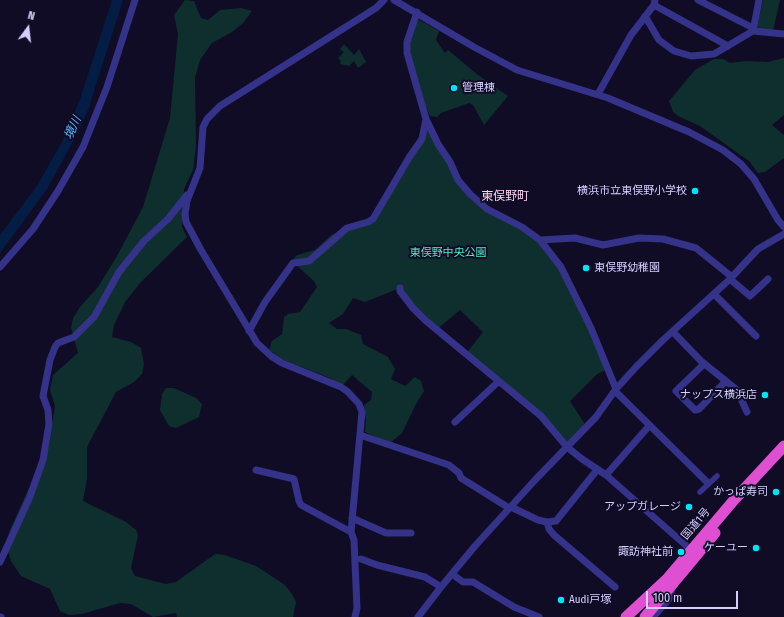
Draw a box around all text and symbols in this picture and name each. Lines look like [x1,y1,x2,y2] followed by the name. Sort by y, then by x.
[8,8,48,48] north arrow
[26,9,36,23] text: N
[462,81,495,95] place label: 管理棟
[449,83,459,93] marker: 管理棟
[61,114,85,142] water label: 境川
[577,184,687,198] place label: 横浜市立東俣野小学校
[690,186,700,196] marker: 横浜市立東俣野小学校
[481,190,529,204] district label: 東俣野町
[410,246,486,260] park label: 東俣野中央公園
[594,261,660,275] place label: 東俣野幼稚園
[581,263,591,273] marker: 東俣野幼稚園
[680,388,757,402] place label: ナップス横浜店
[760,390,770,400] marker: ナップス横浜店
[713,485,768,499] place label: かっぱ寿司
[771,487,781,497] marker: かっぱ寿司
[604,500,681,514] place label: アップガレージ
[684,502,694,512] marker: アップガレージ
[679,505,713,543] street label: 国道1号
[704,541,748,555] place label: ケーユー
[751,543,761,553] marker: ケーユー
[618,545,673,559] place label: 諏訪神社前
[676,547,686,557] marker: 諏訪神社前
[648,583,740,609] scale bar
[653,591,682,605] text: 100 m
[569,593,611,607] place label: Audi戸塚
[556,595,566,605] marker: Audi戸塚

